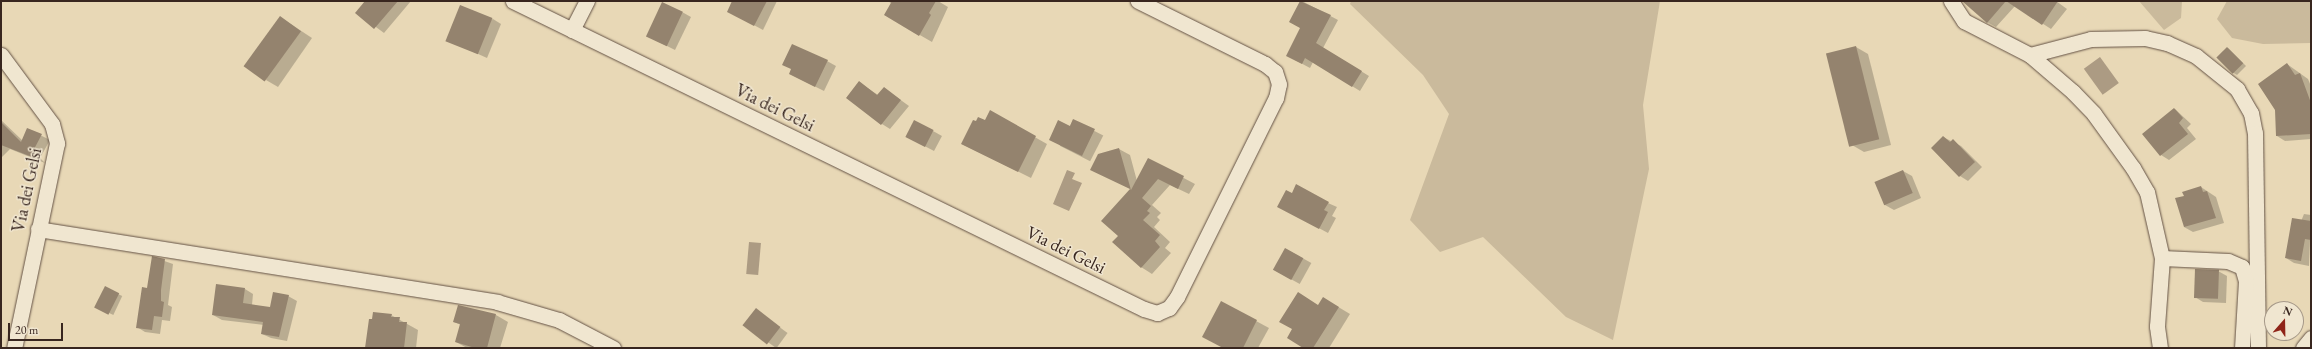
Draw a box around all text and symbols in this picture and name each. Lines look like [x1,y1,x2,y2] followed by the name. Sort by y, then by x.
[732,79,818,137] street label: Via dei Gelsi
[8,146,46,234] street label: Via dei Gelsi
[1023,221,1109,279] street label: Via dei Gelsi
[2264,301,2304,341] north arrow
[2281,303,2294,319] text: N
[10,315,65,341] scale bar
[15,322,38,338] text: 20 m

